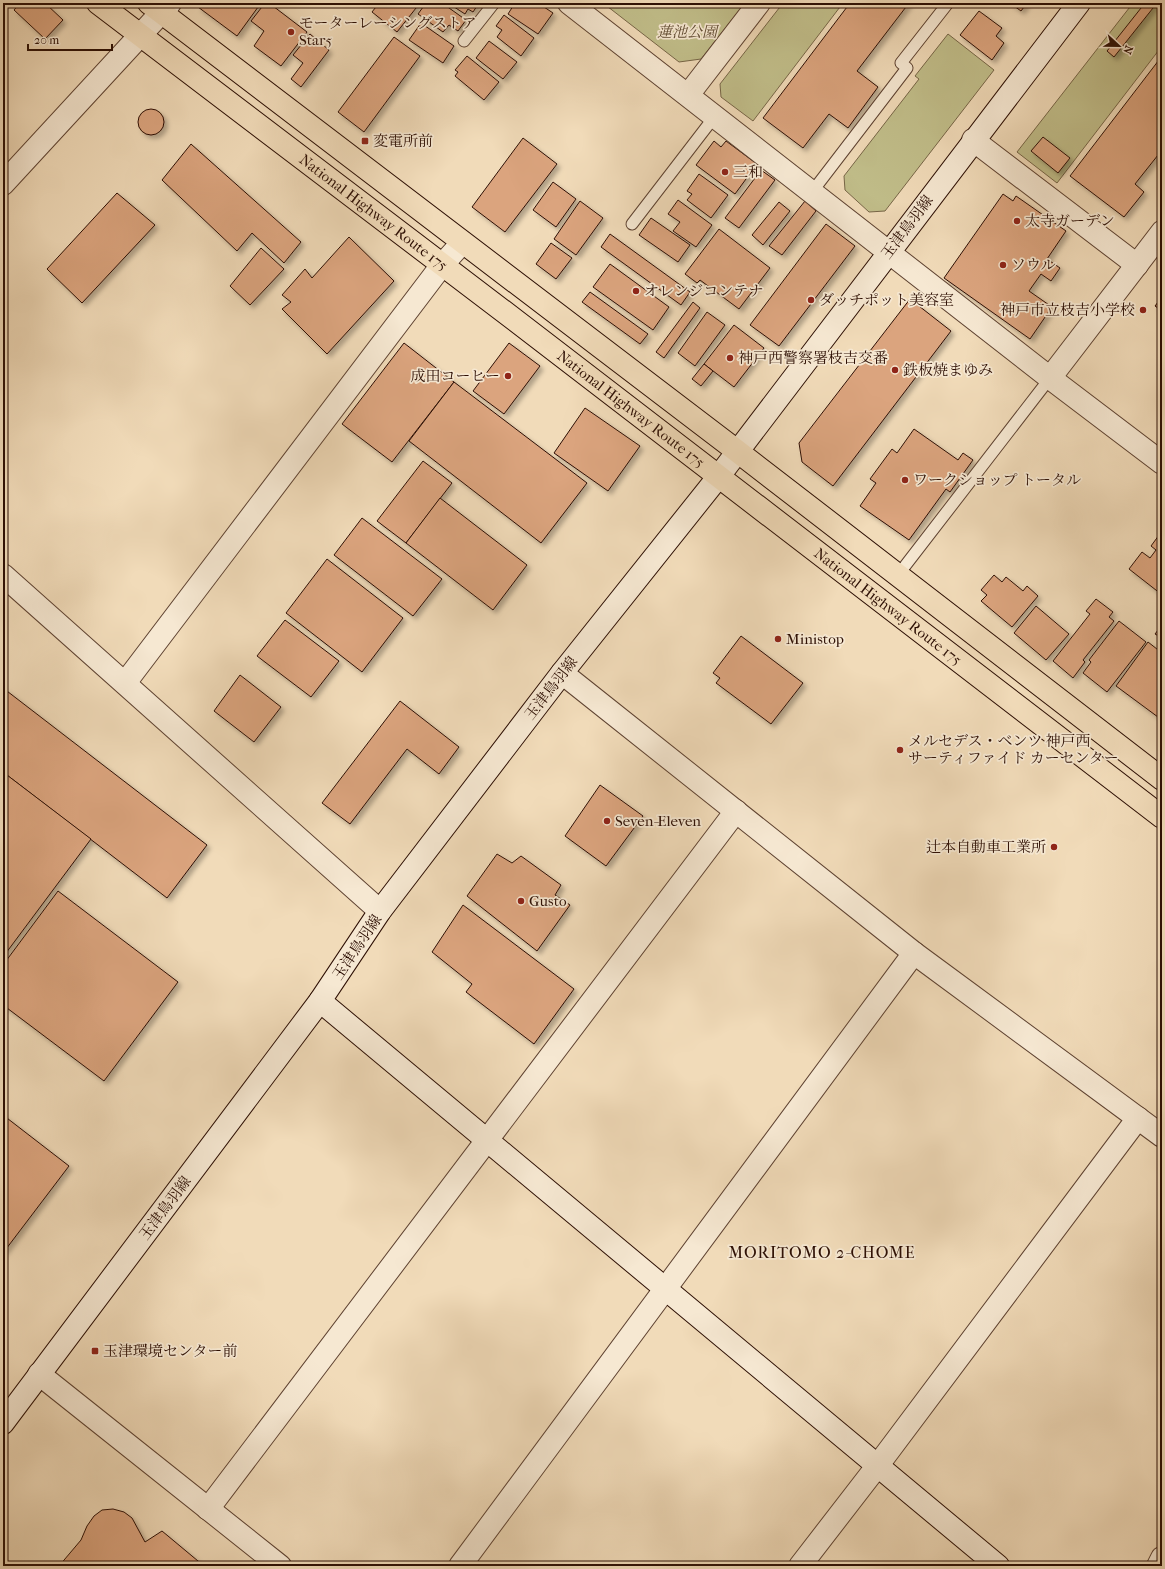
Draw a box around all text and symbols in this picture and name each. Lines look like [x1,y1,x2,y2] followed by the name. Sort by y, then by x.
[299,14,477,49] place label: モーターレーシングストア Star5
[657,23,720,41] park label: 蓮池公園
[28,26,112,52] scale bar
[1099,26,1139,66] north arrow
[286,27,296,37] marker: モーターレーシングストア Star5
[34,33,59,47] text: 20 m
[1120,43,1135,56] text: N
[373,132,433,150] place label: 変電所前
[360,136,370,146] marker: 変電所前
[296,150,451,274] street label: National Highway Route 175
[733,163,763,181] place label: 三和
[720,167,730,177] marker: 三和
[877,192,937,262] street label: 玉津鳥羽線
[1025,212,1115,230] place label: 太寺ガーデン
[1012,216,1022,226] marker: 太寺ガーデン
[1011,256,1056,274] place label: ソウル
[998,260,1008,270] marker: ソウル
[644,282,763,300] place label: オレンジコンテナ
[631,286,641,296] marker: オレンジコンテナ
[819,291,954,309] place label: ダッチポット美容室
[806,295,816,305] marker: ダッチポット美容室
[1000,301,1135,319] place label: 神戸市立枝吉小学校
[1138,305,1148,315] marker: 神戸市立枝吉小学校
[554,347,708,471] street label: National Highway Route 175
[738,349,888,367] place label: 神戸西警察署枝吉交番
[725,353,735,363] marker: 神戸西警察署枝吉交番
[903,361,993,379] place label: 鉄板焼まゆみ
[890,365,900,375] marker: 鉄板焼まゆみ
[411,367,500,385] place label: 成田コーヒー
[503,371,513,381] marker: 成田コーヒー
[913,471,1081,489] place label: ワークショップ トータル
[900,475,910,485] marker: ワークショップ トータル
[811,544,965,669] street label: National Highway Route 175
[786,630,844,648] place label: Ministop
[773,634,783,644] marker: Ministop
[521,653,581,723] street label: 玉津鳥羽線
[908,732,1119,767] place label: メルセデス・ベンツ 神戸西 サーティファイド カーセンター
[895,745,905,755] marker: メルセデス・ベンツ 神戸西 サーティファイド カーセンター
[615,812,701,830] place label: Seven-Eleven
[602,816,612,826] marker: Seven-Eleven
[926,838,1046,856] place label: 辻本自動車工業所
[1049,842,1059,852] marker: 辻本自動車工業所
[529,892,567,910] place label: Gusto
[516,896,526,906] marker: Gusto
[329,911,385,983] street label: 玉津鳥羽線
[135,1173,195,1243] street label: 玉津鳥羽線
[728,1243,916,1262] district label: MORITOMO 2-CHOME
[103,1342,237,1360] place label: 玉津環境センター前
[90,1346,100,1356] marker: 玉津環境センター前

